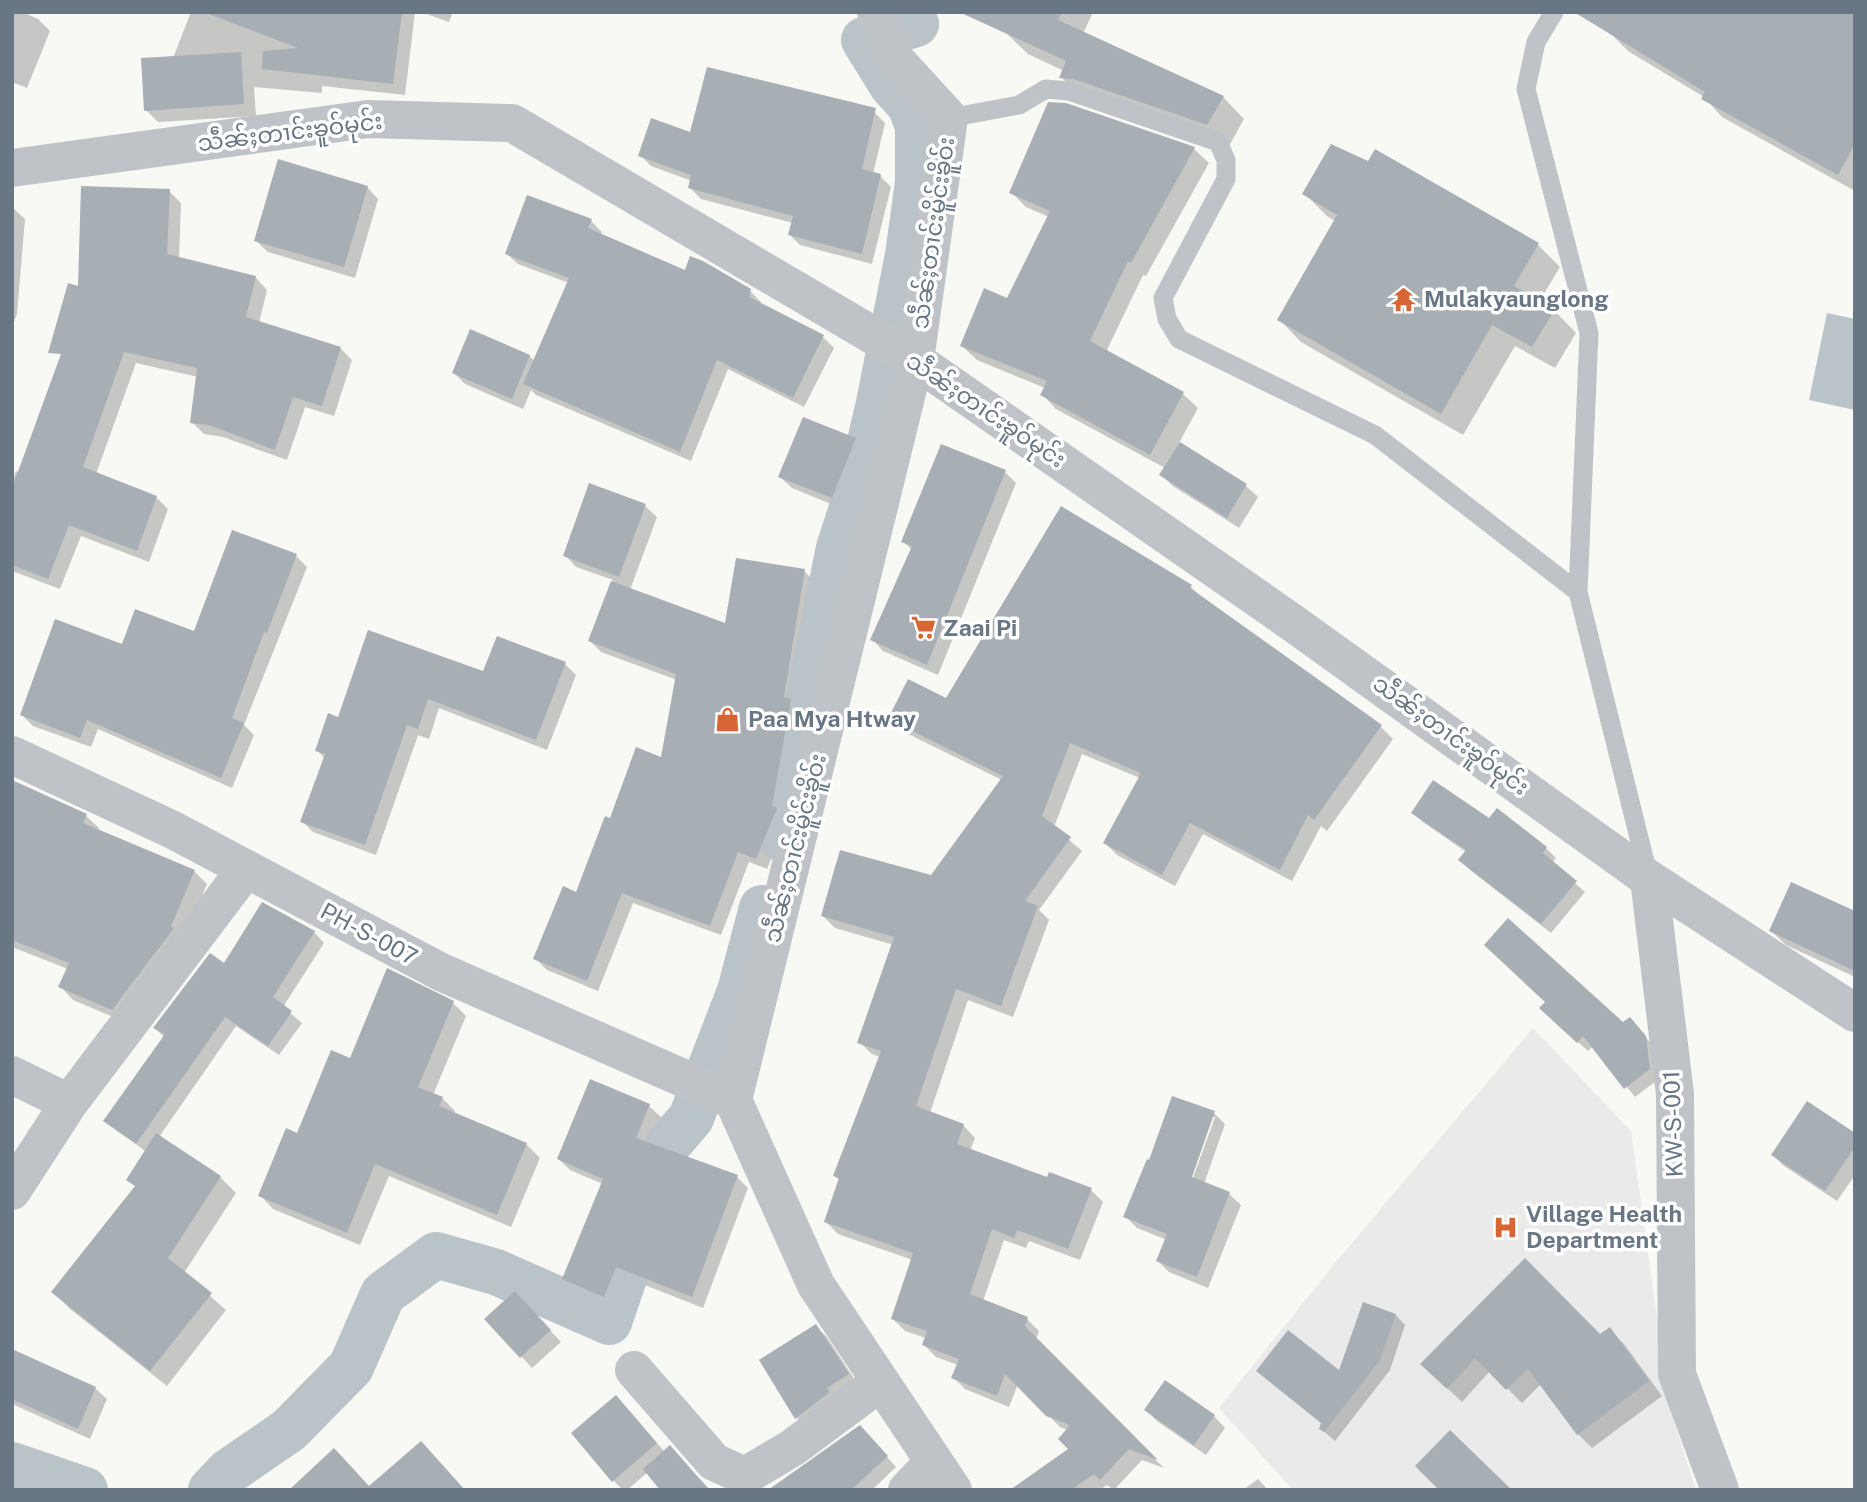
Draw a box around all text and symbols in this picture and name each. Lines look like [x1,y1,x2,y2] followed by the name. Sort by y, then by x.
[196,105,384,162] street label: သဵၼ်ႈတၢင်းၶူဝ်မုင်း
[904,135,965,332] street label: သဵၼ်ႈတၢင်းမိူင်းၶိူဝ်း
[1390,285,1418,313] temple icon: Mulakyaunglong
[1424,285,1609,312] place label: Mulakyaunglong
[898,345,1072,478] street label: သဵၼ်ႈတၢင်းၶူဝ်မုင်း
[909,614,937,642] supermarket icon: Zaai Pi
[943,614,1017,641] place label: Zaai Pi
[1365,667,1536,805] street label: သဵၼ်ႈတၢင်းၶူဝ်မုင်း
[714,705,742,733] shop icon: Paa Mya Htway
[748,705,916,732] place label: Paa Mya Htway
[756,750,837,947] street label: သဵၼ်ႈတၢင်းမိူင်းၶိူဝ်း
[316,897,422,970] street label: PH-S-007
[1657,1070,1688,1178] street label: KW-S-001
[1526,1200,1682,1253] place label: Village Health Department
[1492,1213,1520,1241] hospital icon: Village Health Department

